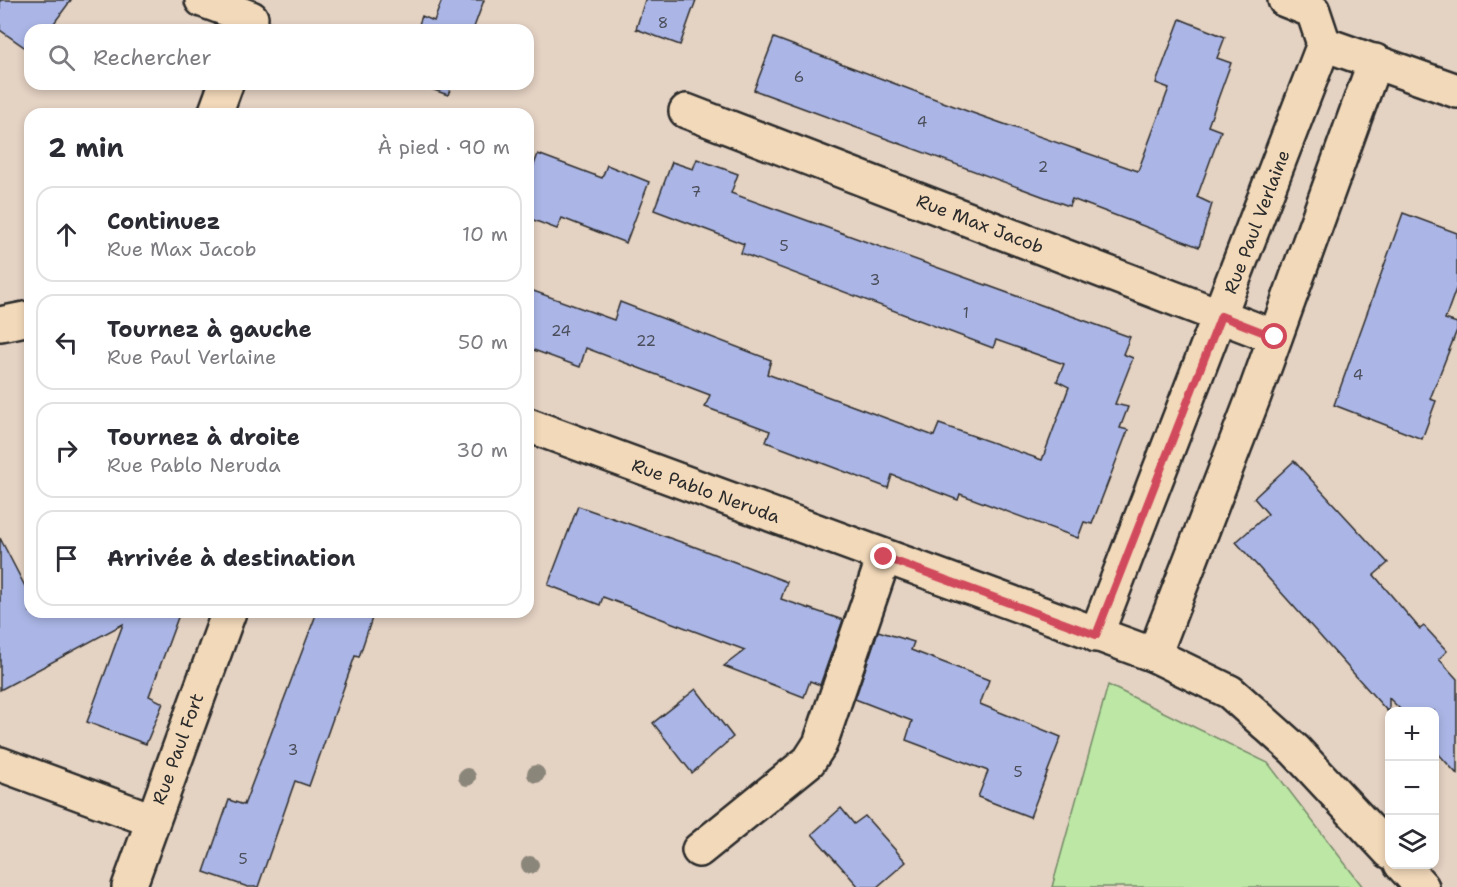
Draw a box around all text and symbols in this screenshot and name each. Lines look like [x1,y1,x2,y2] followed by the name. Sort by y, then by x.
[658,13,668,33] house number: 8
[24,24,534,90] search box
[45,41,78,74] icon: search
[93,43,212,72] text: Rechercher
[794,67,804,87] house number: 6
[917,112,927,132] house number: 4
[48,130,124,165] text: 2 min
[377,134,510,160] text: À pied · 90 m
[1219,147,1295,297] street label: Rue Paul Verlaine
[1038,157,1048,177] house number: 2
[691,182,701,202] house number: 7
[913,189,1047,259] street label: Rue Max Jacob
[107,207,220,236] text: Continuez
[50,218,83,251] icon: ahead
[462,221,508,247] text: 10 m
[107,236,256,262] text: Rue Max Jacob
[779,236,789,256] house number: 5
[870,270,880,290] house number: 3
[963,303,969,323] house number: 1
[107,315,312,344] text: Tournez à gauche
[551,321,571,341] house number: 24
[1261,323,1287,349] route start
[50,326,83,359] icon: left
[458,329,508,355] text: 50 m
[636,331,656,351] house number: 22
[107,344,276,370] text: Rue Paul Verlaine
[1353,365,1363,385] house number: 4
[107,423,300,452] text: Tournez à droite
[50,434,83,467] icon: right
[456,437,508,463] text: 30 m
[107,452,281,478] text: Rue Pablo Neruda
[628,453,784,529] street label: Rue Pablo Neruda
[50,542,83,575] icon: arrive
[870,543,896,569] route end
[107,544,355,573] text: Arrivée à destination
[147,690,209,808] street label: Rue Paul Fort
[1385,707,1439,869] map controls
[1385,707,1439,761] button: +
[288,740,298,760] house number: 3
[1385,761,1439,815] button: −
[1013,762,1023,782] house number: 5
[1385,815,1439,869] button: layers
[238,849,248,869] house number: 5

